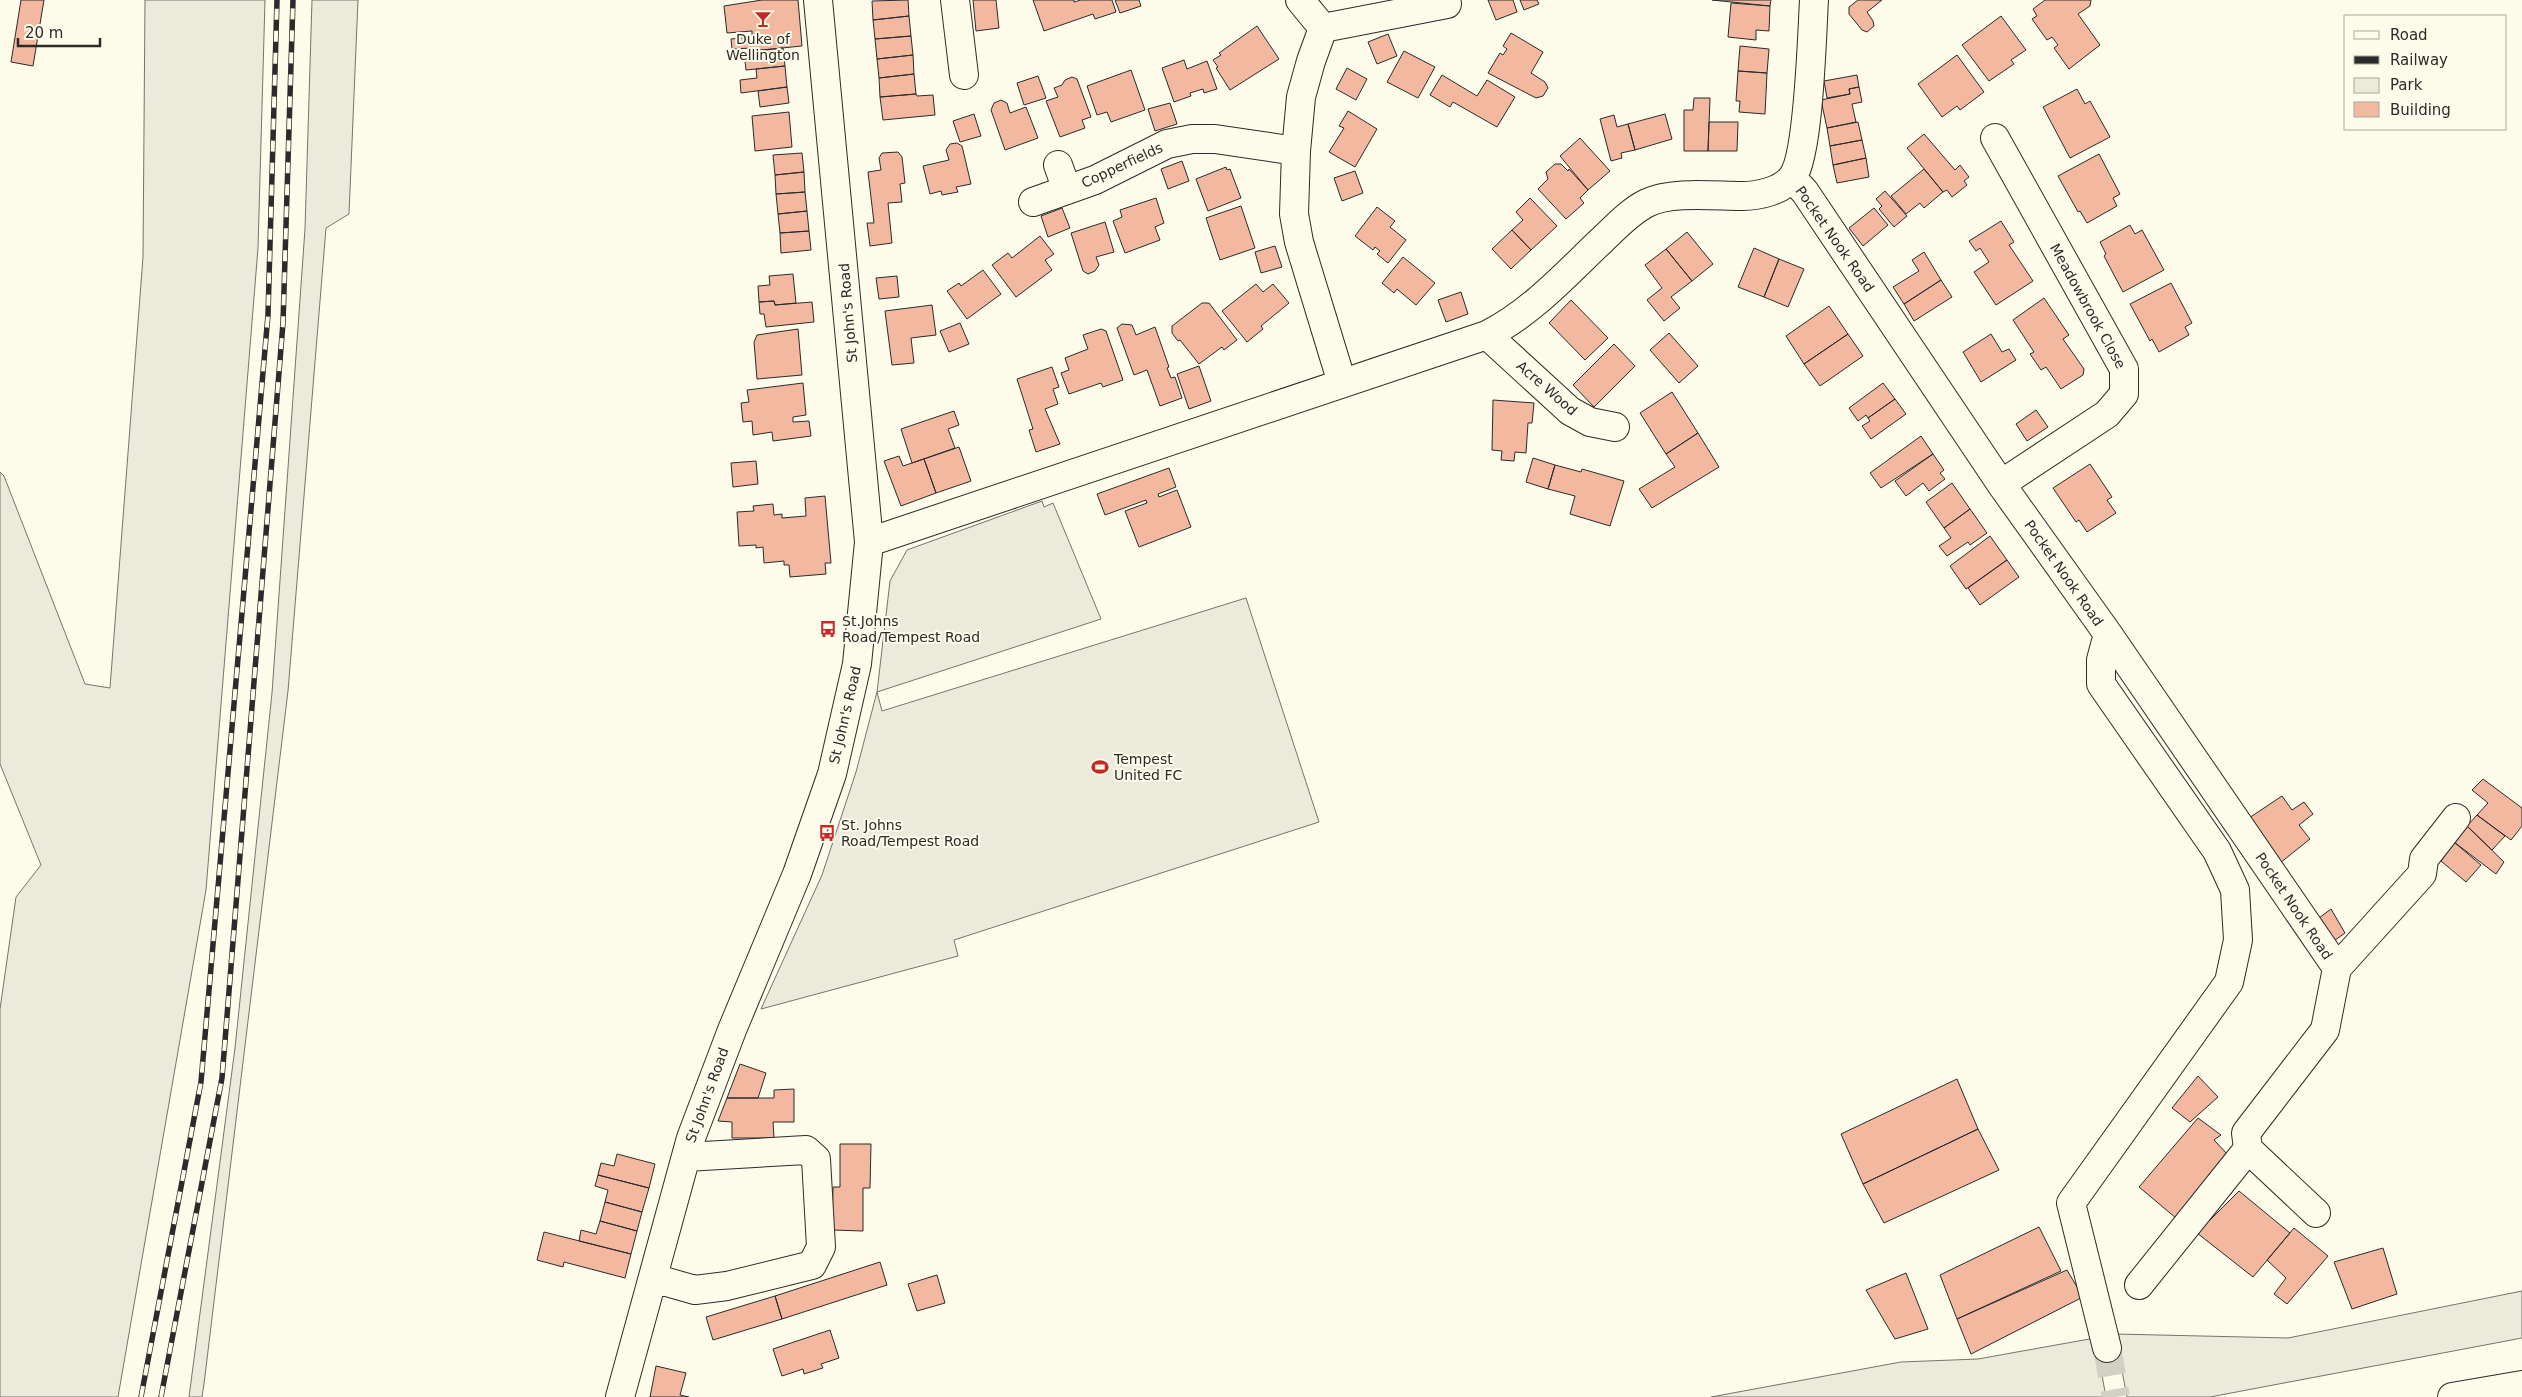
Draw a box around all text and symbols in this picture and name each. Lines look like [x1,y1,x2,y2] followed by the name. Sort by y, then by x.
[753,9,773,29] bar icon: Duke of Wellington
[18,15,100,47] scale bar
[2344,15,2507,130] legend
[25,24,63,42] text: 20 m
[2390,26,2428,44] text: Road
[726,31,800,63] place label: Duke of Wellington
[2390,51,2448,69] text: Railway
[2390,76,2423,94] text: Park
[2390,101,2451,119] text: Building
[1079,139,1165,191] street label: Copperfields
[1792,183,1878,295] street label: Pocket Nook Road
[2047,241,2129,371] street label: Meadowbrook Close
[836,262,860,364] street label: St John's Road
[1514,357,1580,419] street label: Acre Wood
[2021,517,2107,629] street label: Pocket Nook Road
[842,613,980,645] place label: St.Johns Road/Tempest Road
[818,619,838,639] bus stop icon: St.Johns Road/Tempest Road
[826,664,864,766] street label: St John's Road
[1113,751,1183,783] place label: Tempest United FC
[1090,757,1110,777] sports icon: Tempest United FC
[841,817,979,849] place label: St. Johns Road/Tempest Road
[817,823,837,843] bus stop icon: St. Johns Road/Tempest Road
[2252,849,2336,963] street label: Pocket Nook Road
[682,1045,732,1145] street label: St John's Road

